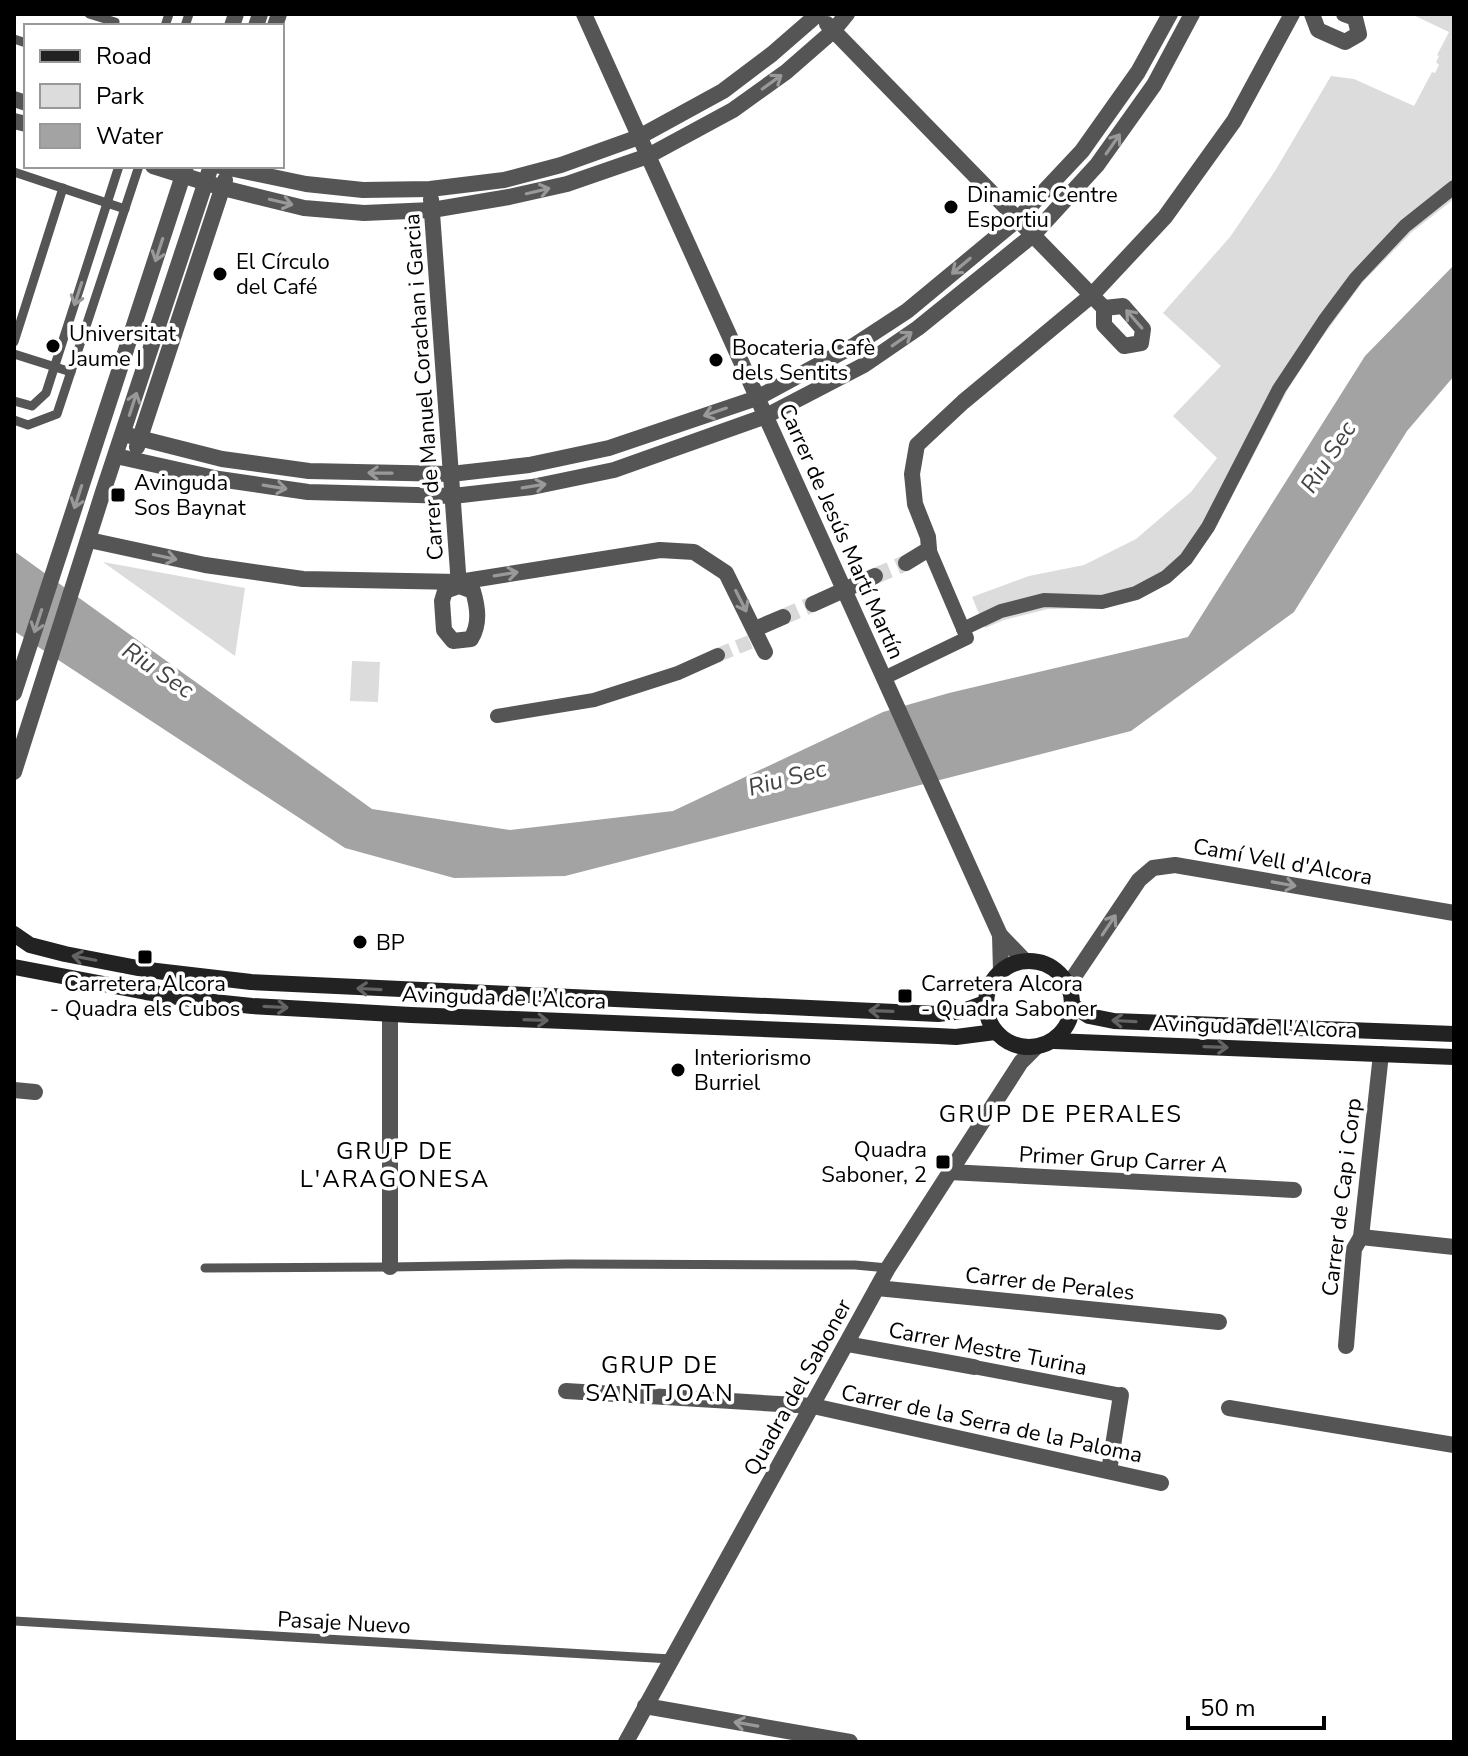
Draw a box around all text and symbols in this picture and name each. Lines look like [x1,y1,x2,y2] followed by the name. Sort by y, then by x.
[24,24,284,168] legend
[96,40,152,72] text: Road
[761,74,782,91] one-way arrow
[96,80,145,112] text: Park
[96,120,164,152] text: Water
[1104,133,1121,155] one-way arrow
[967,180,1118,235] place label: Dinamic Centre Esportiu
[525,182,550,197] one-way arrow
[267,195,293,210] one-way arrow
[942,198,960,216] marker: Dinamic Centre Esportiu
[397,213,451,561] street label: Carrer de Manuel Corachan i Garcia
[151,237,165,262] one-way arrow
[236,247,330,302] place label: El Círculo del Café
[951,257,972,275] one-way arrow
[211,265,229,283] marker: El Círculo del Café
[70,281,85,306] one-way arrow
[1125,309,1143,329] one-way arrow
[68,319,176,374] place label: Universitat Jaume I
[891,331,913,347] one-way arrow
[732,333,875,388] place label: Bocateria Cafè dels Sentits
[44,337,62,355] marker: Universitat Jaume I
[707,351,725,369] marker: Bocateria Cafè dels Sentits
[127,392,142,417] one-way arrow
[771,399,911,664] street label: Carrer de Jesús Martí Martín
[703,406,728,421] one-way arrow
[1293,414,1364,499] water label: Riu Sec
[367,465,394,480] one-way arrow
[134,468,246,523] place label: Avinguda Sos Baynat
[521,478,546,493] one-way arrow
[262,480,287,495] one-way arrow
[70,484,85,509] one-way arrow
[109,486,127,504] marker: Avinguda Sos Baynat
[152,550,177,565] one-way arrow
[493,566,519,581] one-way arrow
[734,589,749,613] one-way arrow
[29,609,44,634] one-way arrow
[116,634,201,706] water label: Riu Sec
[744,752,831,804] water label: Riu Sec
[1191,831,1375,893] street label: Camí Vell d'Alcora
[1271,877,1296,892] one-way arrow
[1101,914,1117,936] one-way arrow
[376,928,405,958] place label: BP
[351,933,369,951] marker: BP
[136,948,154,966] marker: Carretera Alcora - Quadra els Cubos
[71,949,97,964] one-way arrow
[50,969,240,1024] place label: Carretera Alcora - Quadra els Cubos
[921,969,1097,1024] place label: Carretera Alcora - Quadra Saboner
[401,979,607,1017] street label: Avinguda de l'Alcora
[357,981,383,996] one-way arrow
[896,987,914,1005] marker: Carretera Alcora - Quadra Saboner
[262,1000,289,1015] one-way arrow
[868,1003,895,1018] one-way arrow
[1152,1008,1358,1046] street label: Avinguda de l'Alcora
[522,1013,549,1028] one-way arrow
[1111,1013,1138,1028] one-way arrow
[1202,1039,1229,1054] one-way arrow
[694,1043,811,1098] place label: Interiorismo Burriel
[669,1061,687,1079] marker: Interiorismo Burriel
[1315,1096,1369,1298] street label: Carrer de Cap i Corp
[939,1098,1183,1130] district label: GRUP DE PERALES
[300,1135,490,1195] district label: GRUP DE L'ARAGONESA
[821,1135,927,1190] place label: Quadra Saboner, 2
[1018,1140,1228,1180] street label: Primer Grup Carrer A
[934,1153,952,1171] marker: Quadra Saboner, 2
[964,1260,1136,1308] street label: Carrer de Perales
[737,1294,859,1481] street label: Quadra del Saboner
[886,1315,1090,1383] street label: Carrer Mestre Turina
[585,1349,735,1409] district label: GRUP DE SANT JOAN
[838,1377,1145,1471] street label: Carrer de la Serra de la Paloma
[277,1605,411,1641] street label: Pasaje Nuevo
[1188,1680,1324,1730] scale bar
[1200,1692,1256,1724] text: 50 m
[733,1715,759,1730] one-way arrow

